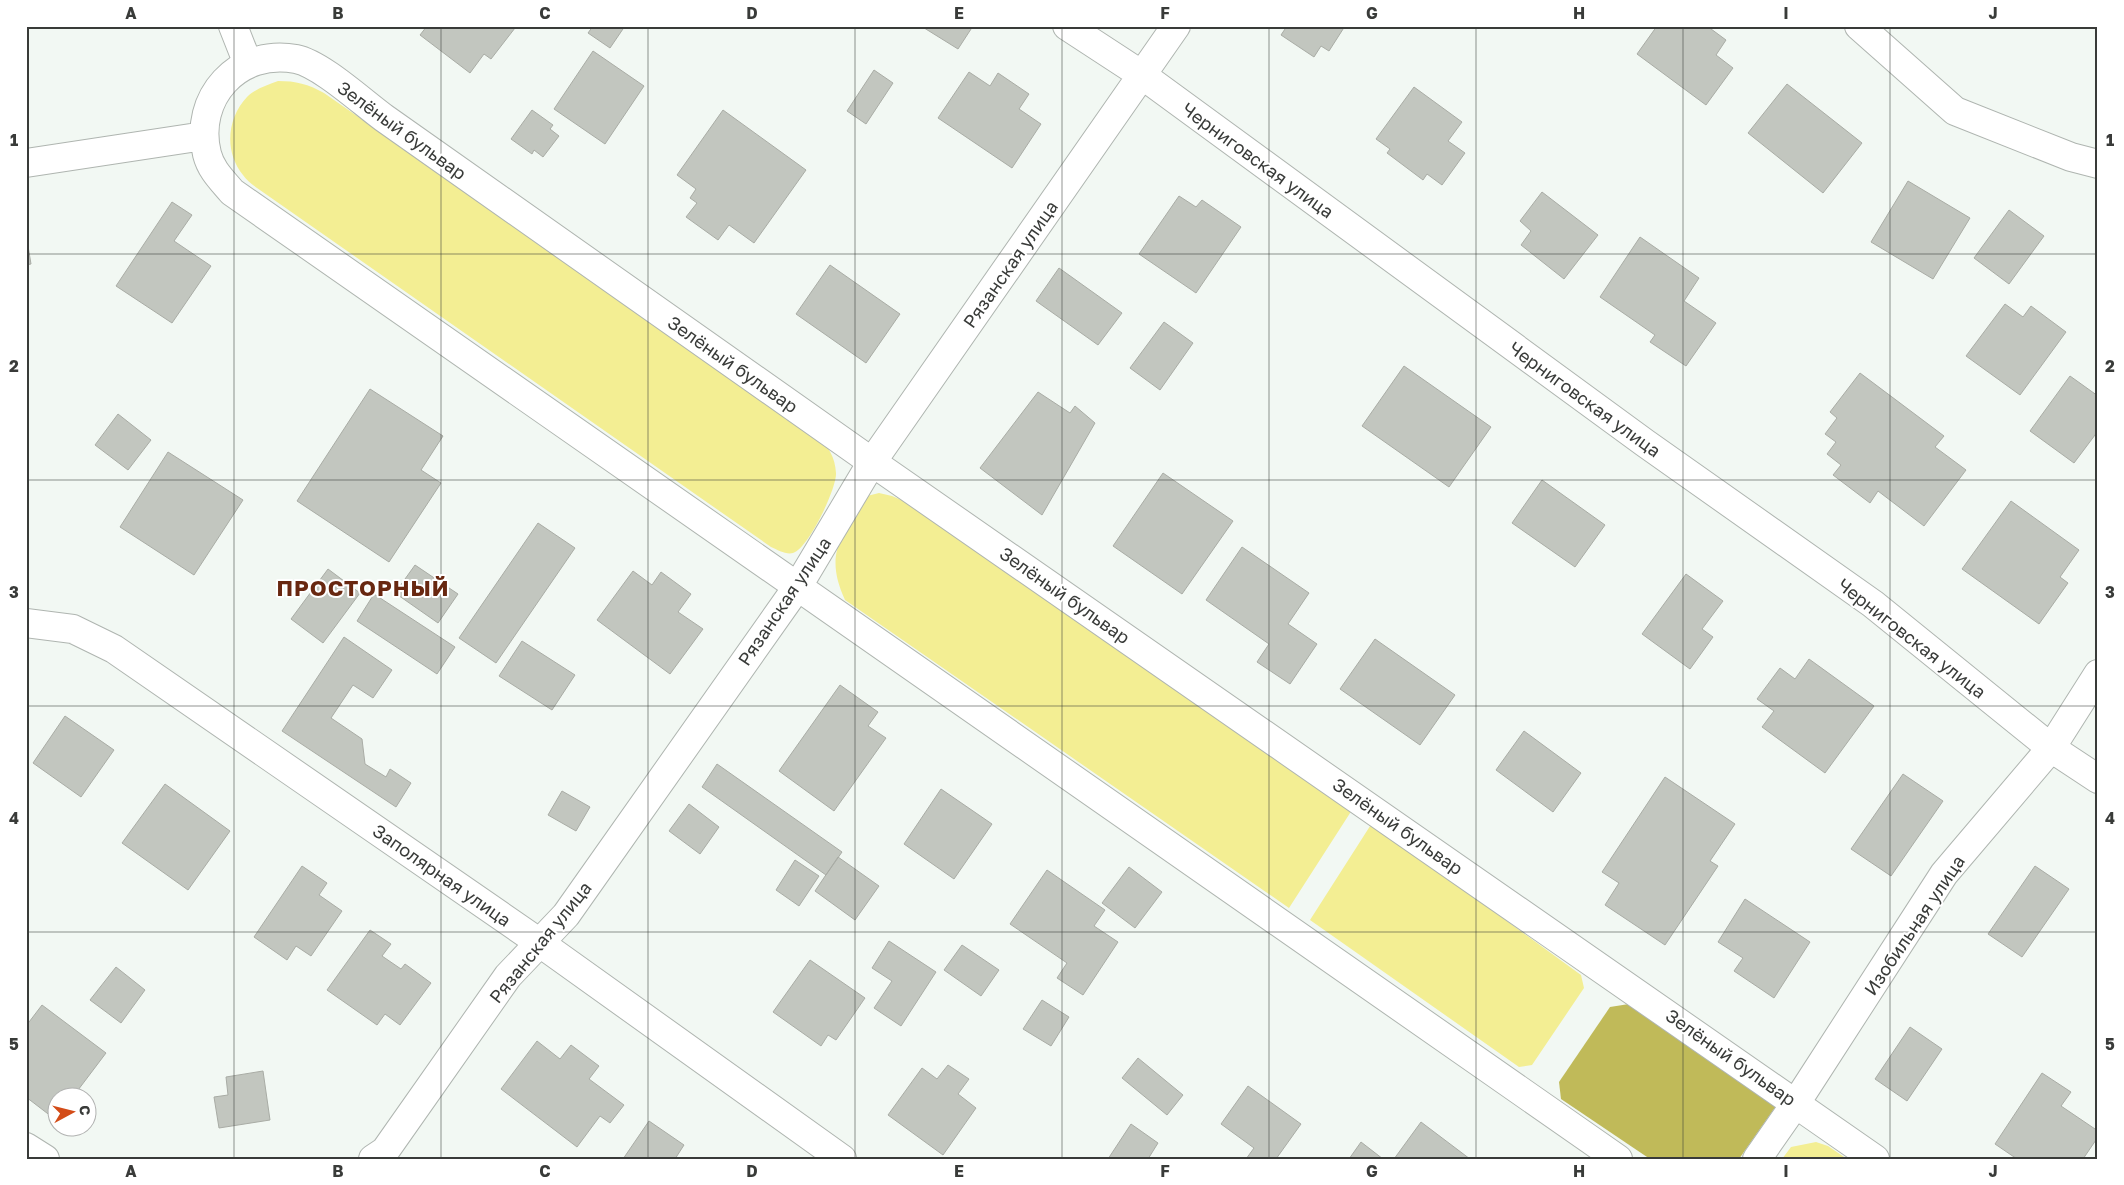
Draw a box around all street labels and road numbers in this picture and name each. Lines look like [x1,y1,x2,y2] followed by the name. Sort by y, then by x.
[333,76,471,184] street label: Зелёный бульвар
[1178,98,1338,222] street label: Черниговская улица
[958,196,1062,332] street label: Рязанская улица
[664,311,802,417] street label: Зелёный бульвар
[1505,337,1665,461] street label: Черниговская улица
[733,533,835,669] street label: Рязанская улица
[996,542,1134,648] street label: Зелёный бульвар
[1833,573,1991,703] street label: Черниговская улица
[1329,773,1467,879] street label: Зелёный бульвар
[369,819,515,931] street label: Заполярная улица
[1859,851,1969,999] street label: Изобильная улица
[484,877,596,1007] street label: Рязанская улица
[1662,1004,1800,1110] street label: Зелёный бульвар

